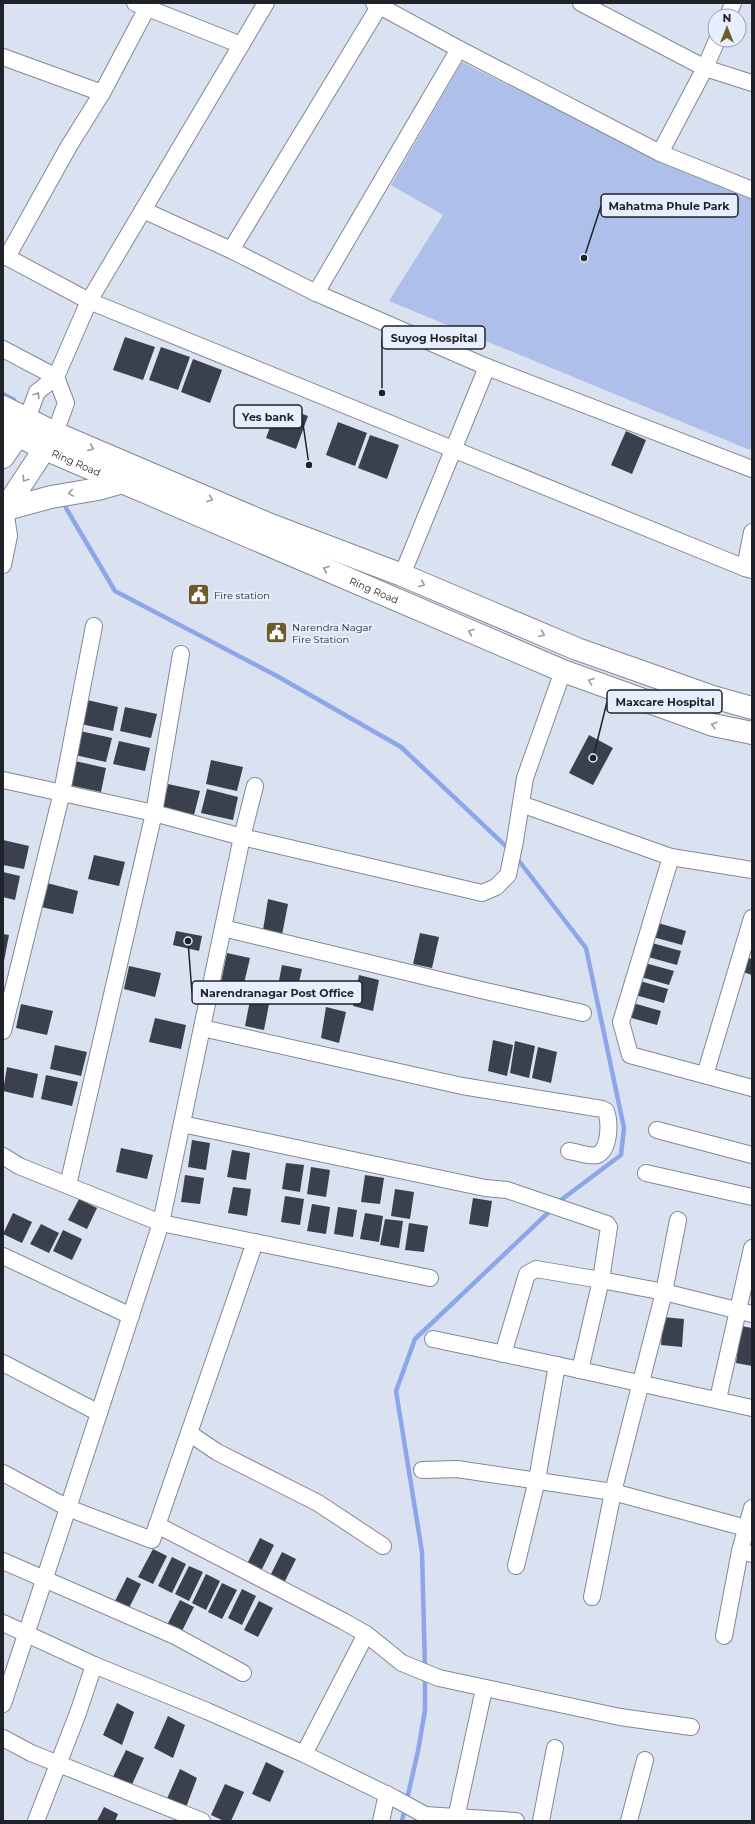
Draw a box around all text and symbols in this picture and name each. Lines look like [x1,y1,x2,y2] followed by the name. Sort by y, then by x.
[707,8,747,48] north arrow
[723,11,731,25] text: N
[601,194,738,217] callout: Mahatma Phule Park
[608,199,730,213] text: Mahatma Phule Park
[382,326,485,349] callout: Suyog Hospital
[391,331,477,345] text: Suyog Hospital
[33,392,40,399] one-way arrow
[234,405,302,428] callout: Yes bank
[241,410,295,424] text: Yes bank
[87,444,94,452] one-way arrow
[49,447,103,479] street label: Ring Road
[22,475,30,482] one-way arrow
[68,489,74,497] one-way arrow
[207,495,214,503] one-way arrow
[323,566,330,574] one-way arrow
[347,574,401,607] street label: Ring Road
[418,579,426,587] one-way arrow
[186,582,212,608] public building icon: Fire station
[214,589,270,602] place label: Fire station
[263,620,289,646] public building icon: Narendra Nagar Fire Station
[292,621,372,646] place label: Narendra Nagar Fire Station
[468,628,475,636] one-way arrow
[538,629,546,637] one-way arrow
[588,678,595,686] one-way arrow
[607,690,722,713] callout: Maxcare Hospital
[615,695,715,709] text: Maxcare Hospital
[711,721,717,729] one-way arrow
[192,981,362,1004] callout: Narendranagar Post Office
[200,986,354,1000] text: Narendranagar Post Office

